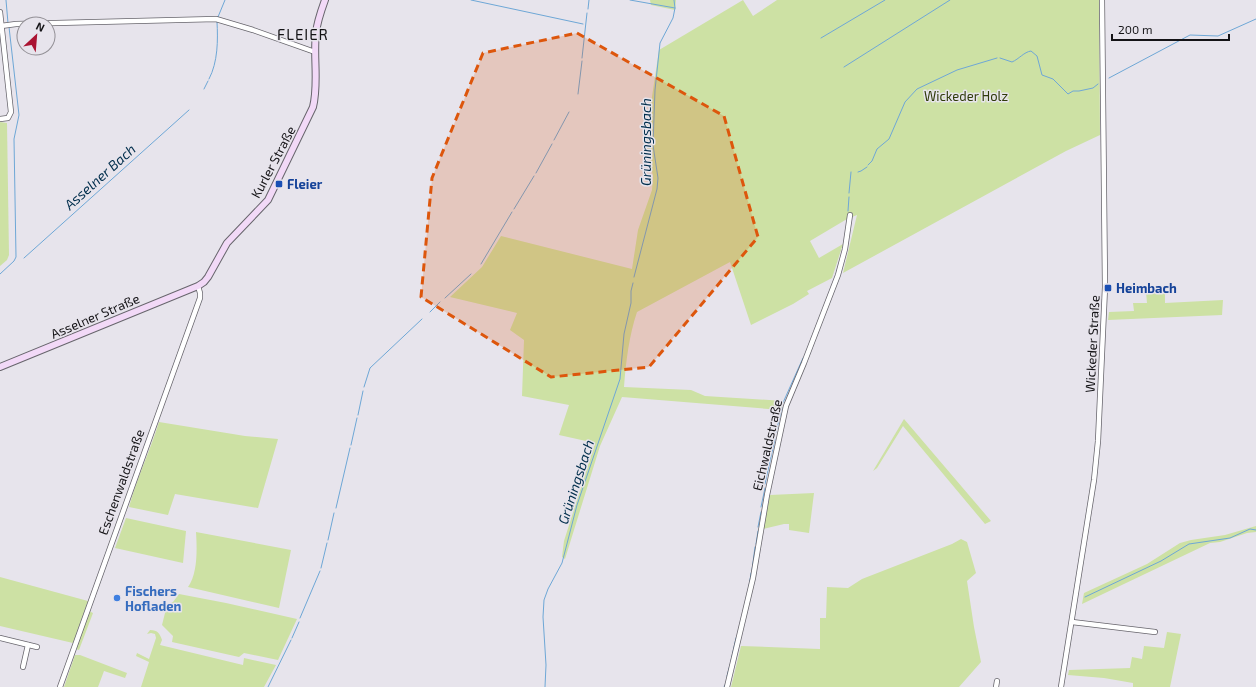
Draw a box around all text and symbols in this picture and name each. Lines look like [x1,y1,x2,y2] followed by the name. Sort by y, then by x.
[16,16,56,56] north arrow
[1112,16,1229,42] scale bar
[34,19,47,34] text: N
[1118,22,1152,36] text: 200 m
[277,25,329,43] district label: FLEIER
[924,88,1008,104] park label: Wickeder Holz
[637,98,654,186] water label: Grüningsbach
[247,123,299,201] street label: Kurler Straße
[60,140,139,214] water label: Asselner Bach
[287,176,323,192] place label: Fleier
[274,179,284,189] marker: Fleier
[1116,280,1177,296] place label: Heimbach
[1103,283,1113,293] marker: Heimbach
[48,290,142,342] street label: Asselner Straße
[1081,295,1103,393] street label: Wickeder Straße
[749,398,785,492] street label: Eichwaldstraße
[94,427,148,537] street label: Eschenwaldstraße
[554,437,597,526] water label: Grüningsbach
[125,583,181,614] place label: Fischers Hofladen
[112,593,122,603] marker: Fischers Hofladen

